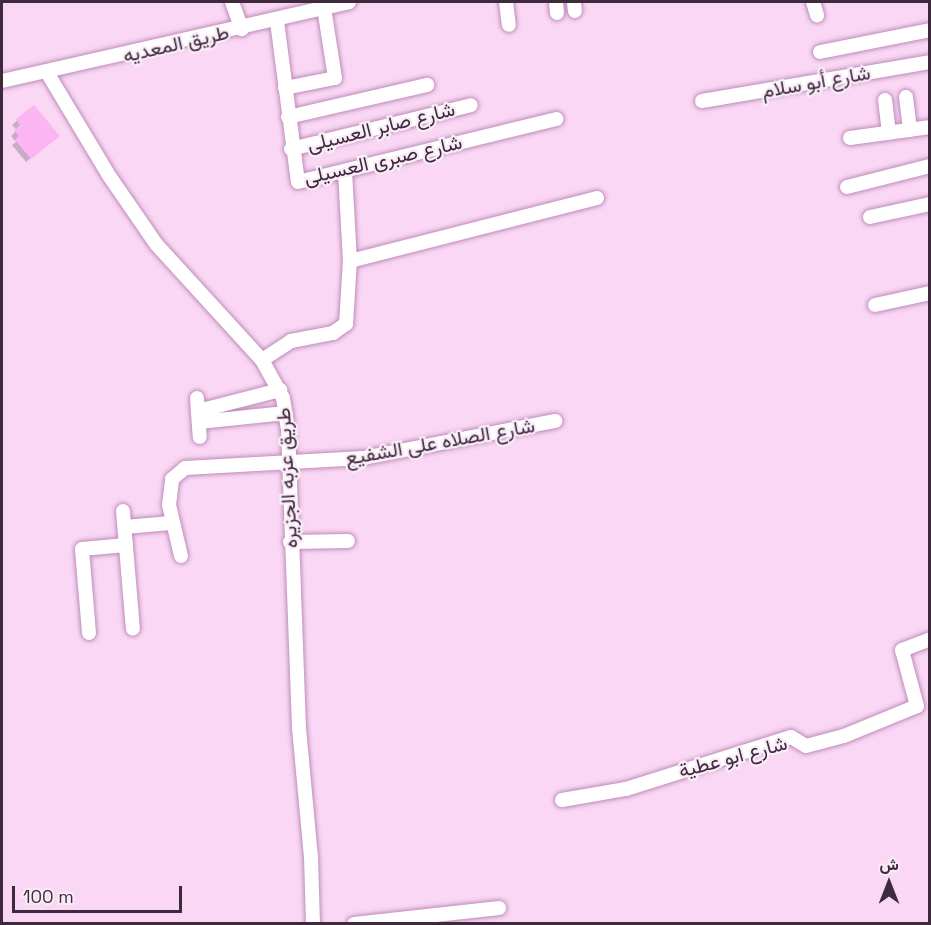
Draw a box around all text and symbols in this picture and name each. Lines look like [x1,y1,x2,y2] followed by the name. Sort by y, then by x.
[121,20,231,68] street label: طريق المعديه
[760,61,872,103] street label: شارع أبو سلام
[305,97,457,157] street label: شارع صابر العسيلى
[302,130,464,190] street label: شارع صبرى العسيلى
[271,407,303,549] street label: طريق عزبه الجزيره
[343,414,537,470] street label: شارع الصلاه على الشفيع
[676,731,790,783] street label: شارع ابو عطية
[859,853,919,913] north arrow
[879,854,899,875] text: ش
[15,874,184,912] scale bar
[23,885,74,908] text: 100 m

